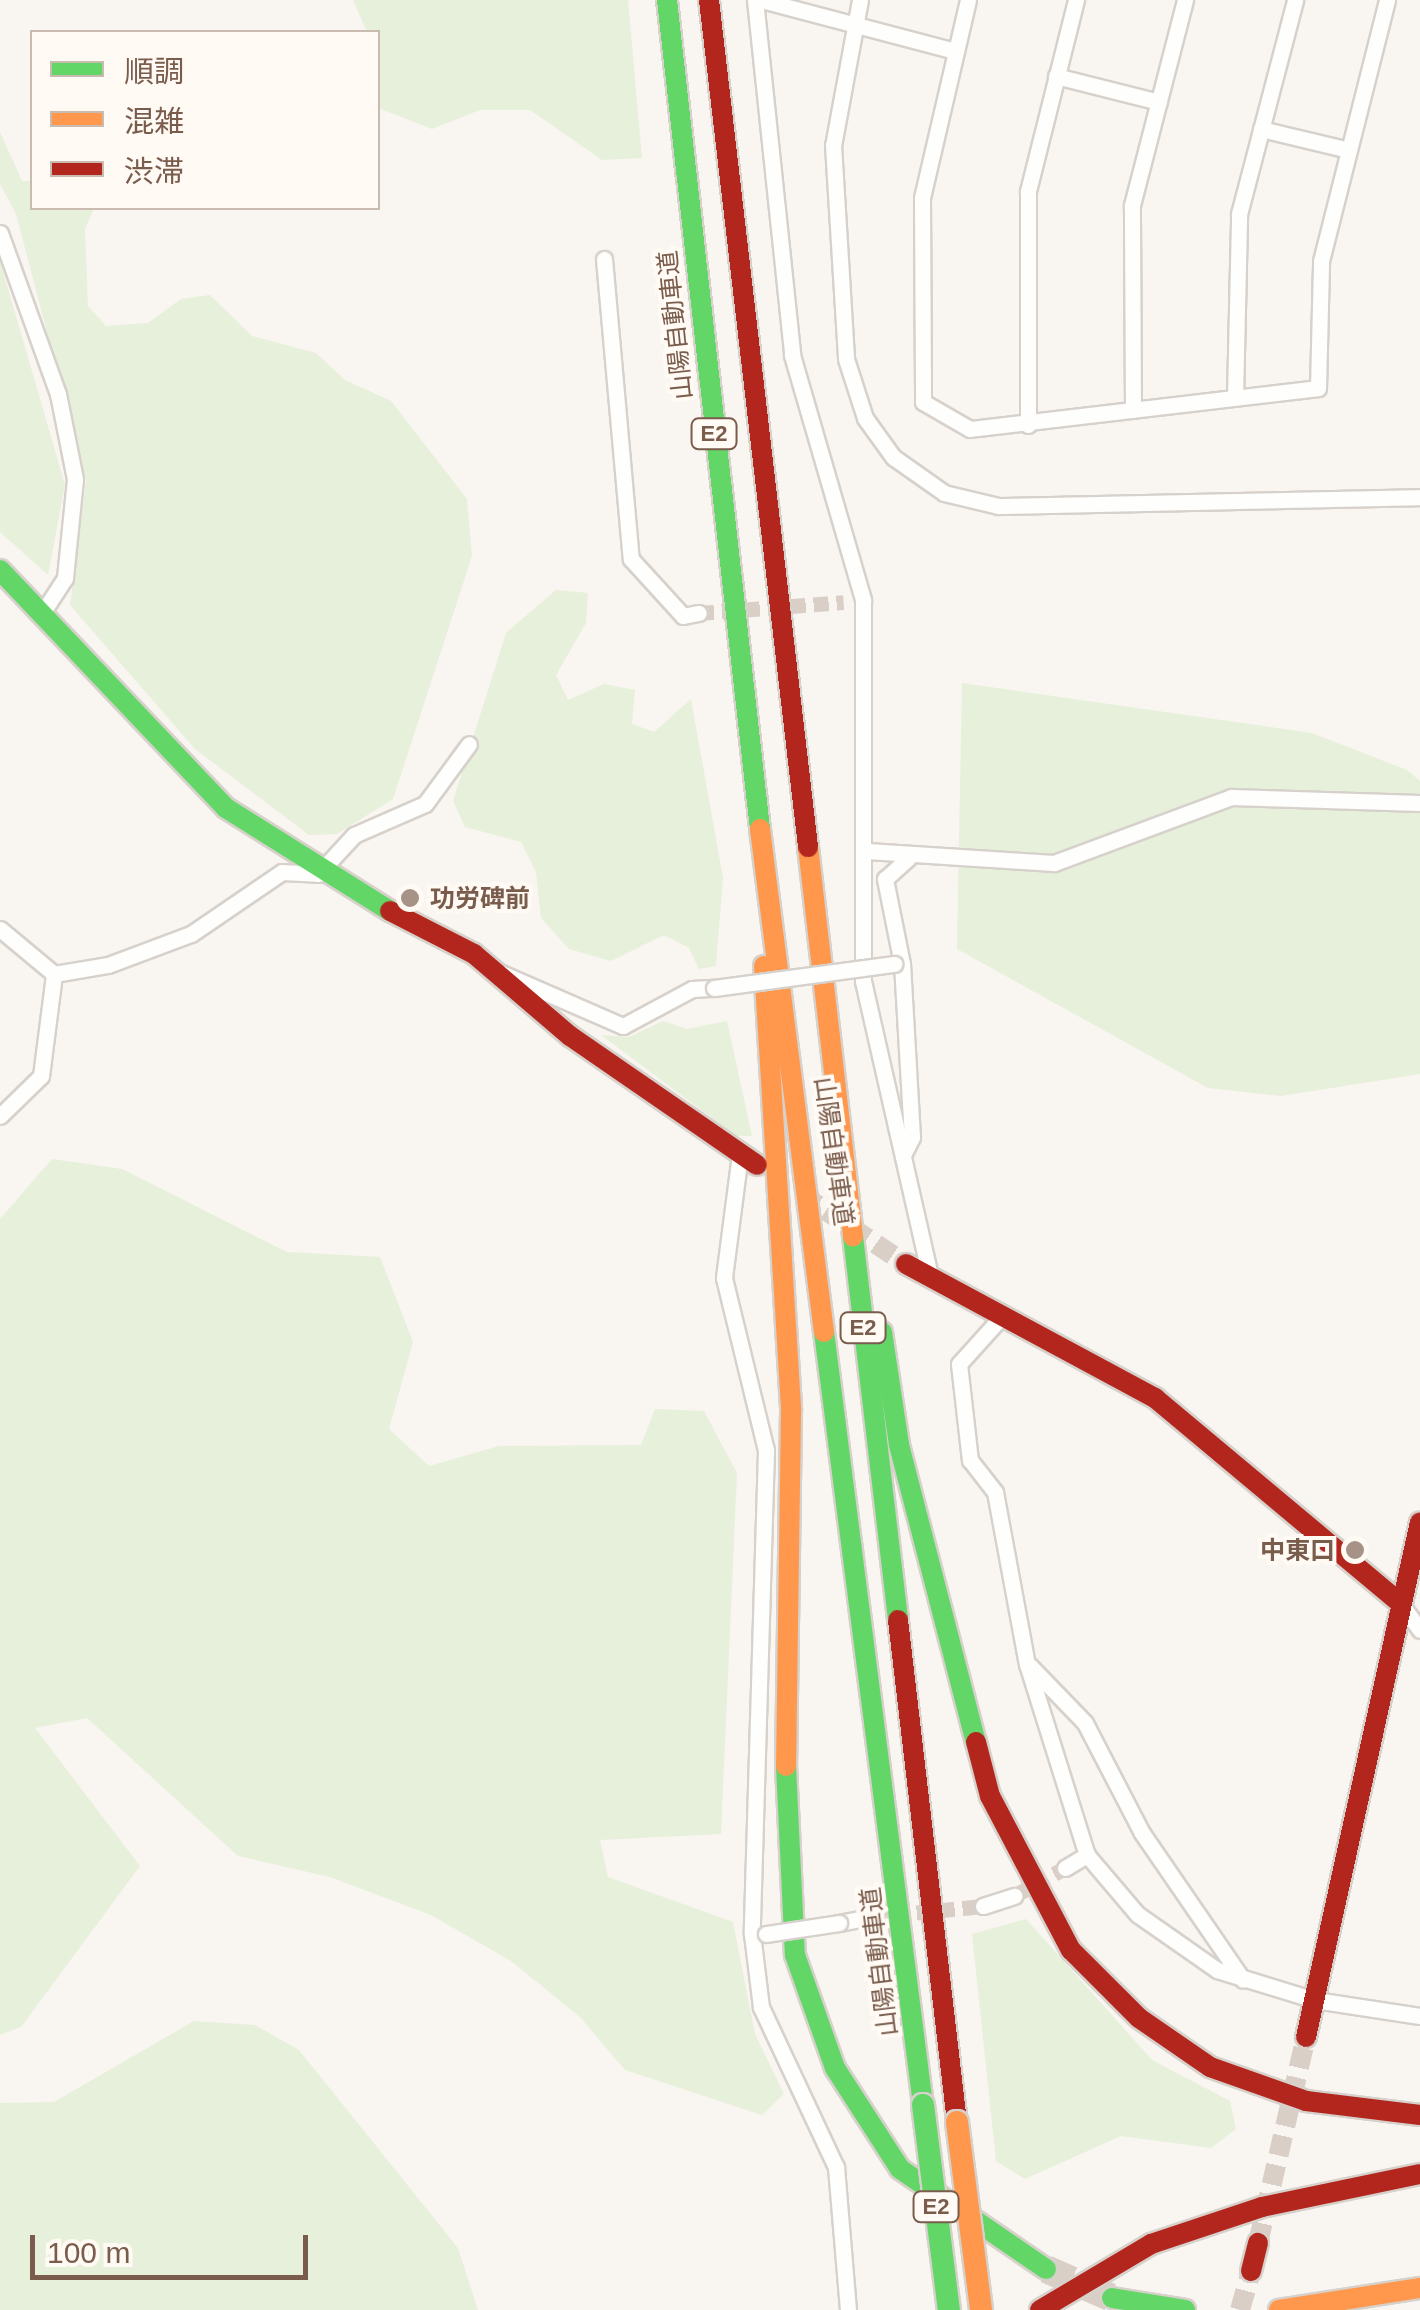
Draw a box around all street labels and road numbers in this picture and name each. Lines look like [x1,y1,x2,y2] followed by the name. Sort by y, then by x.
[652,249,698,401] street label: 山陽自動車道
[689,417,739,451] road number: E2
[809,1075,859,1227] street label: 山陽自動車道
[838,1311,888,1345] road number: E2
[855,1886,903,2038] street label: 山陽自動車道
[911,2190,961,2224] road number: E2

